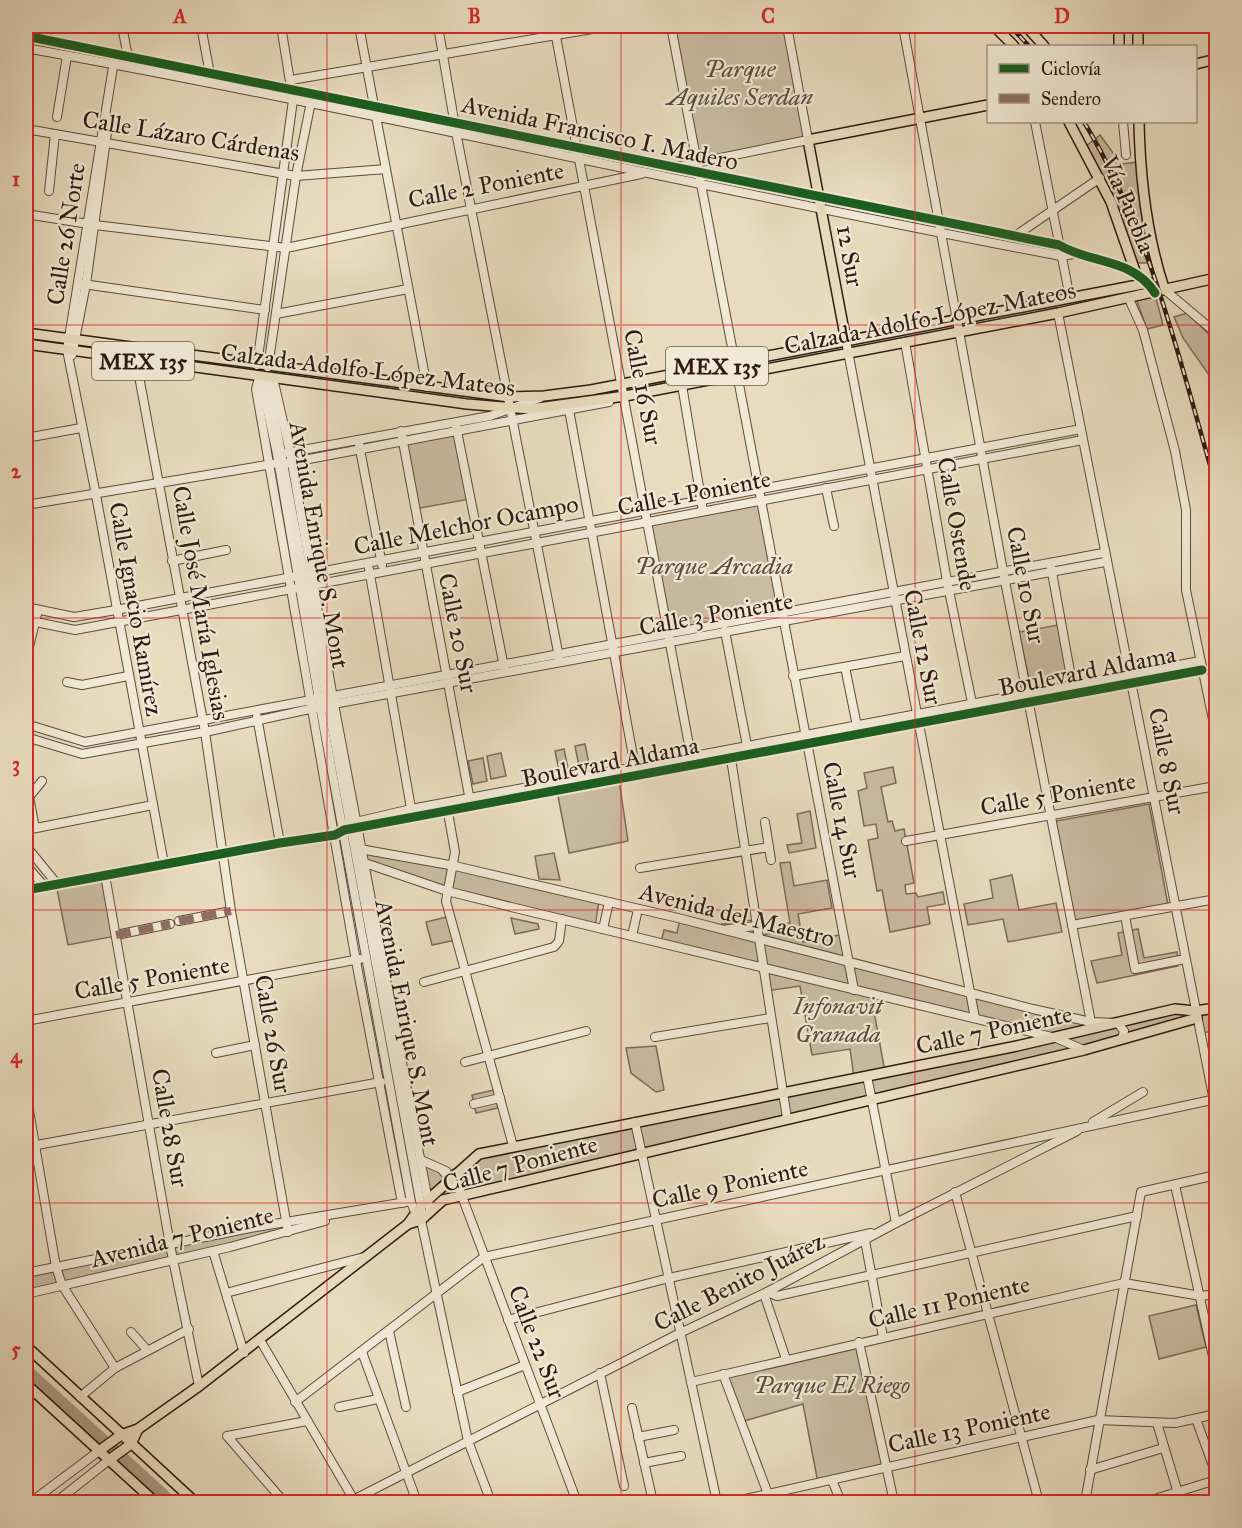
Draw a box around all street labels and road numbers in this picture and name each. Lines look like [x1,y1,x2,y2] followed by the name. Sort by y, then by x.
[458,89,741,177] street label: Avenida Francisco I. Madero
[80,104,302,168] street label: Calle Lázaro Cárdenas
[1094,150,1162,258] street label: Vía Puebla
[406,155,566,215] street label: Calle 2 Poniente
[40,161,92,307] street label: Calle 26 Norte
[830,223,870,289] street label: 12 Sur
[782,275,1078,361] street label: Calzada Adolfo López Mateos
[617,327,669,447] street label: Calle 16 Sur
[219,337,517,403] street label: Calzada Adolfo López Mateos
[92,342,194,380] road number: MEX 135
[666,347,768,385] road number: MEX 135
[282,418,356,671] street label: Avenida Enrique S. Mont
[930,455,984,593] street label: Calle Ostende
[615,463,773,523] street label: Calle 1 Poniente
[166,483,236,723] street label: Calle José María Iglesias
[351,489,581,561] street label: Calle Melchor Ocampo
[102,500,170,718] street label: Calle Ignacio Ramírez
[1000,524,1052,646] street label: Calle 10 Sur
[432,571,484,695] street label: Calle 20 Sur
[637,586,795,642] street label: Calle 3 Poniente
[897,587,949,707] street label: Calle 12 Sur
[996,639,1179,703] street label: Boulevard Aldama
[1142,705,1192,817] street label: Calle 8 Sur
[519,730,702,794] street label: Boulevard Aldama
[816,759,868,881] street label: Calle 14 Sur
[978,766,1138,822] street label: Calle 5 Poniente
[635,876,838,954] street label: Avenida del Maestro
[368,896,446,1149] street label: Avenida Enrique S. Mont
[72,950,232,1006] street label: Calle 5 Poniente
[248,973,298,1095] street label: Calle 26 Sur
[913,999,1075,1061] street label: Calle 7 Poniente
[145,1066,195,1190] street label: Calle 28 Sur
[439,1129,601,1199] street label: Calle 7 Poniente
[649,1153,811,1215] street label: Calle 9 Poniente
[86,1200,277,1274] street label: Avenida 7 Poniente
[648,1226,830,1338] street label: Calle Benito Juárez
[865,1269,1033,1335] street label: Calle 11 Poniente
[502,1281,572,1403] street label: Calle 22 Sur
[885,1396,1053,1460] street label: Calle 13 Poniente

